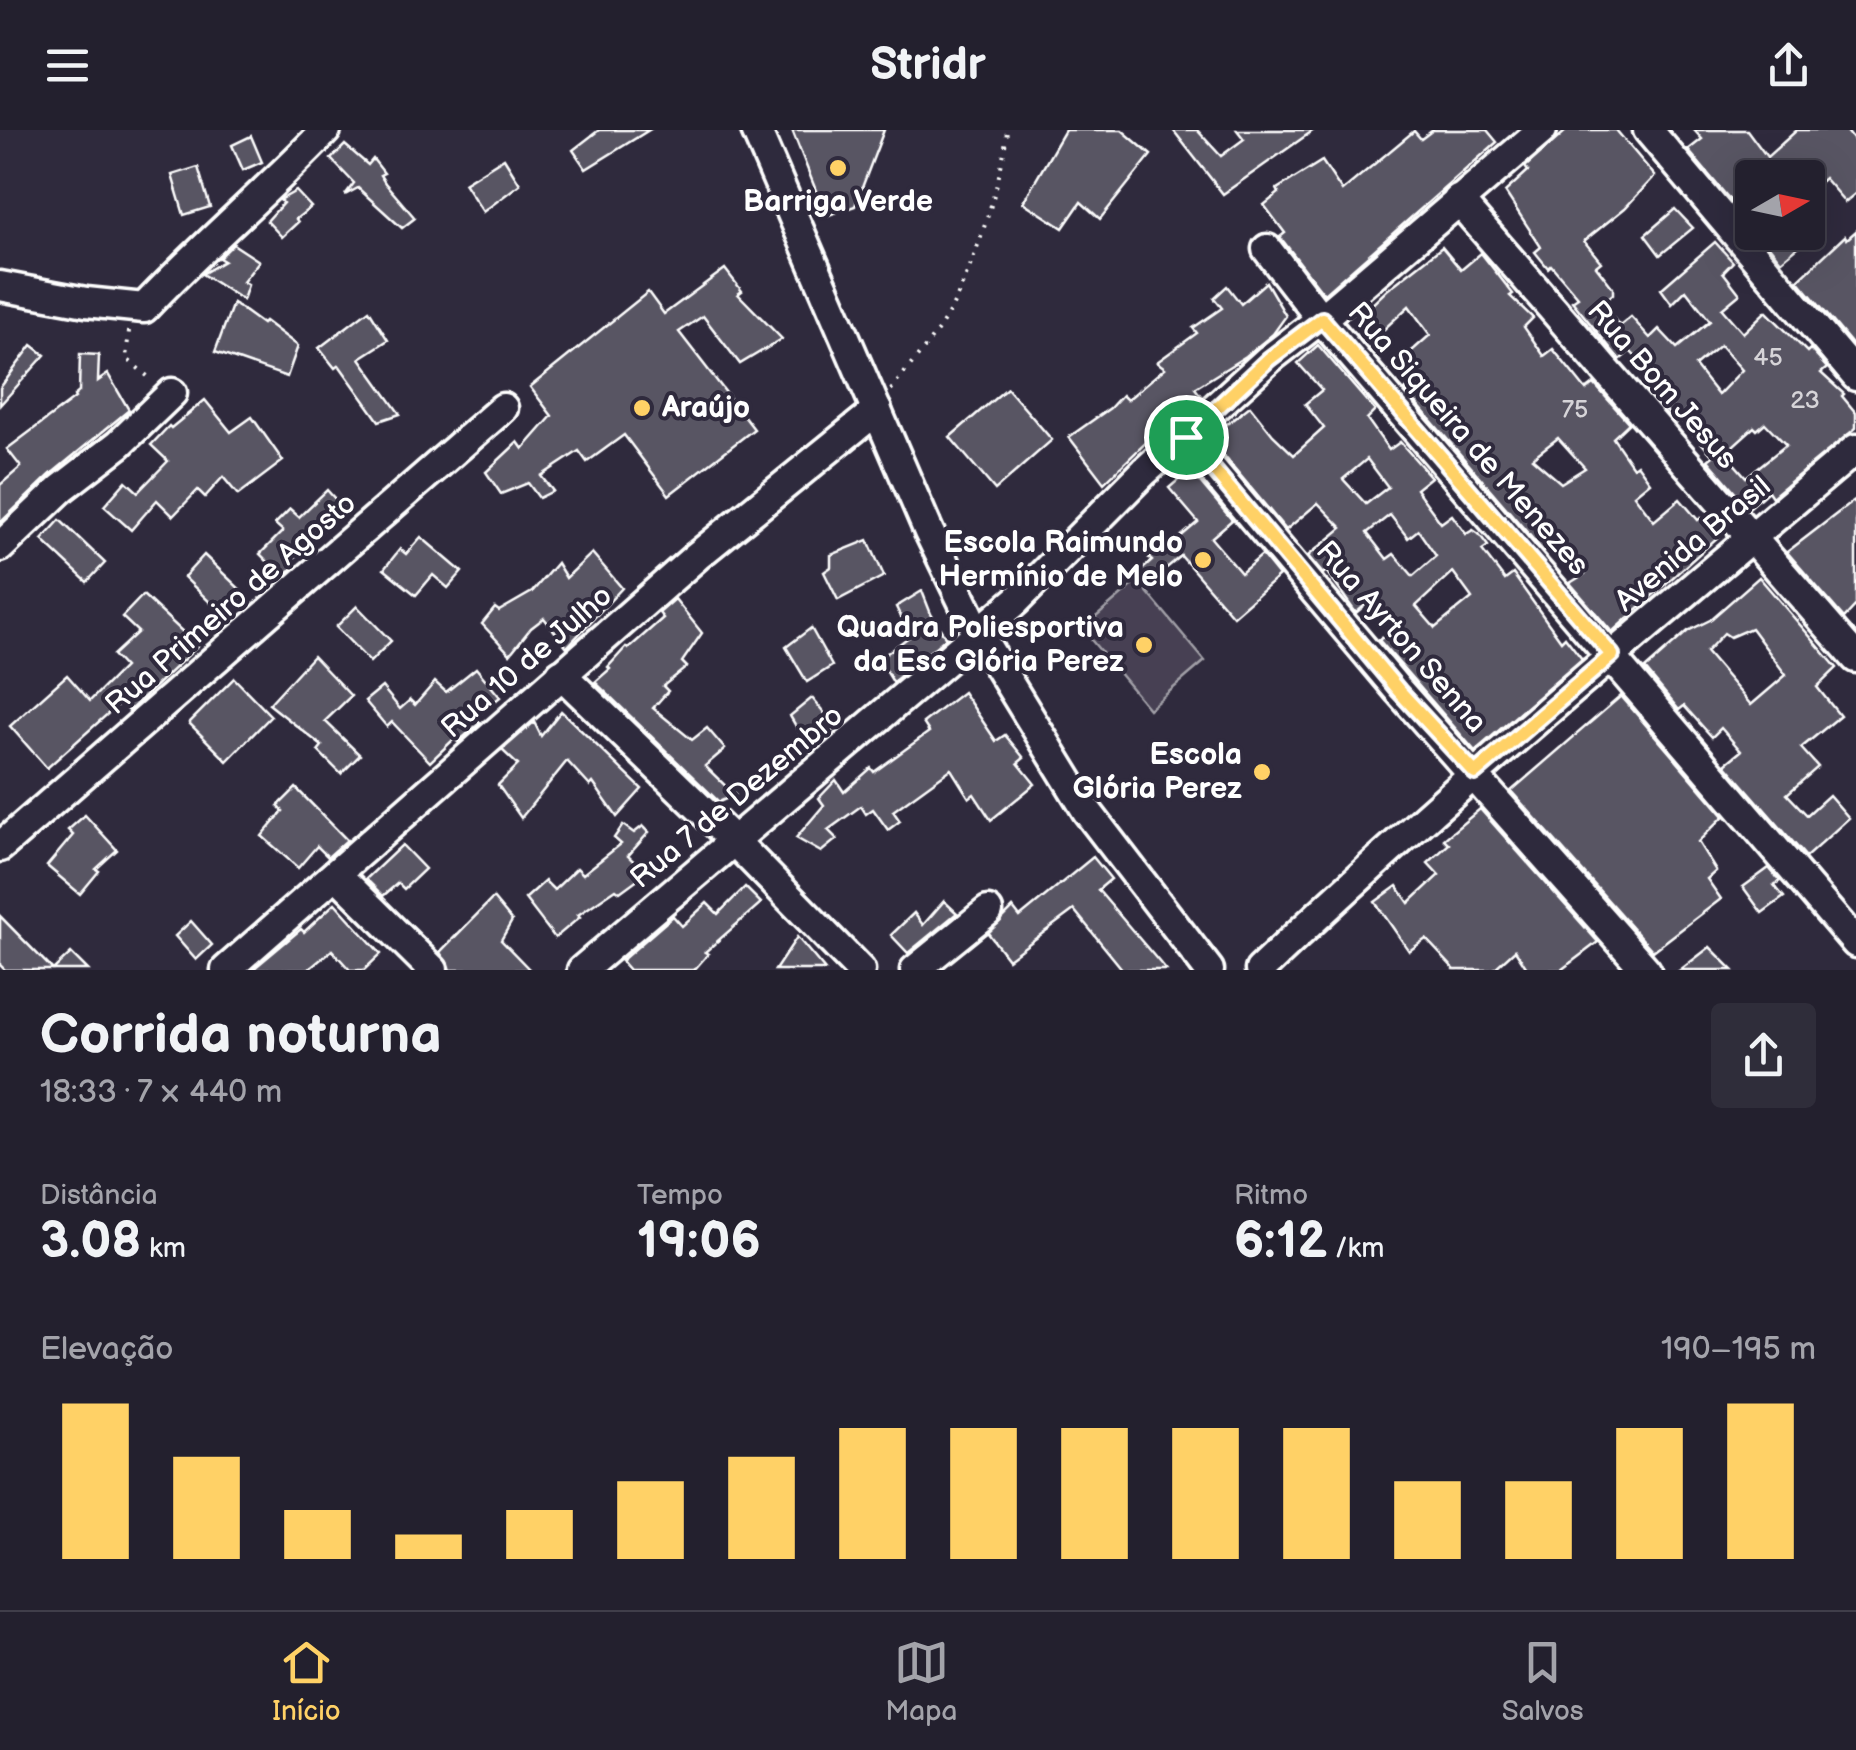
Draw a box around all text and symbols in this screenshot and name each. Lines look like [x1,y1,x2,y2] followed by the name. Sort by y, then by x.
[40,38,95,93] icon: menu
[870,38,986,93] text: Stridr
[1761,38,1816,93] icon: share
[827,157,849,179] marker: Barriga Verde
[1735,160,1825,250] north arrow
[1735,160,1825,250] map controls
[743,184,933,220] place label: Barriga Verde
[1579,293,1745,477] street label: Rua Bom Jesus
[1340,295,1597,583] street label: Rua Siqueira de Menezes
[1753,342,1783,373] house number: 45
[1790,385,1820,416] house number: 23
[661,390,750,426] place label: Araújo
[1562,394,1588,425] house number: 75
[1144,395,1229,480] pin
[631,397,653,419] marker: Araújo
[1159,410,1214,465] icon: arrive
[1608,469,1778,619] street label: Avenida Brasil
[98,485,364,723] street label: Rua Primeiro de Agosto
[939,525,1183,595] place label: Escola Raimundo Hermínio de Melo
[1308,534,1494,740] street label: Rua Ayrton Senna
[1192,549,1214,571] marker: Escola Raimundo Hermínio de Melo
[434,578,620,746] street label: Rua 10 de Julho
[837,610,1124,680] place label: Quadra Poliesportiva da Esc Glória Perez
[1133,634,1155,656] marker: Quadra Poliesportiva da Esc Glória Perez
[623,698,851,896] street label: Rua 7 de Dezembro
[1073,737,1242,807] place label: Escola Glória Perez
[1251,761,1273,783] marker: Escola Glória Perez
[40,1002,442,1069] text: Corrida noturna
[1711,1003,1816,1108] button: share
[40,1073,282,1112] text: 18:33 · 7 × 440 m
[40,1179,158,1212] text: Distância
[637,1179,723,1212] text: Tempo
[1234,1179,1308,1212] text: Ritmo
[40,1212,141,1272] text: 3.08
[637,1212,761,1272] text: 19:06
[1234,1212,1327,1272] text: 6:12
[141,1232,186,1265] text: km
[1327,1232,1384,1265] text: /km
[40,1330,173,1369] text: Elevação
[1661,1330,1816,1369] text: 190–195 m
[272,1635,341,1728] tab: Início
[885,1635,957,1728] tab: Mapa
[1502,1635,1584,1728] tab: Salvos

